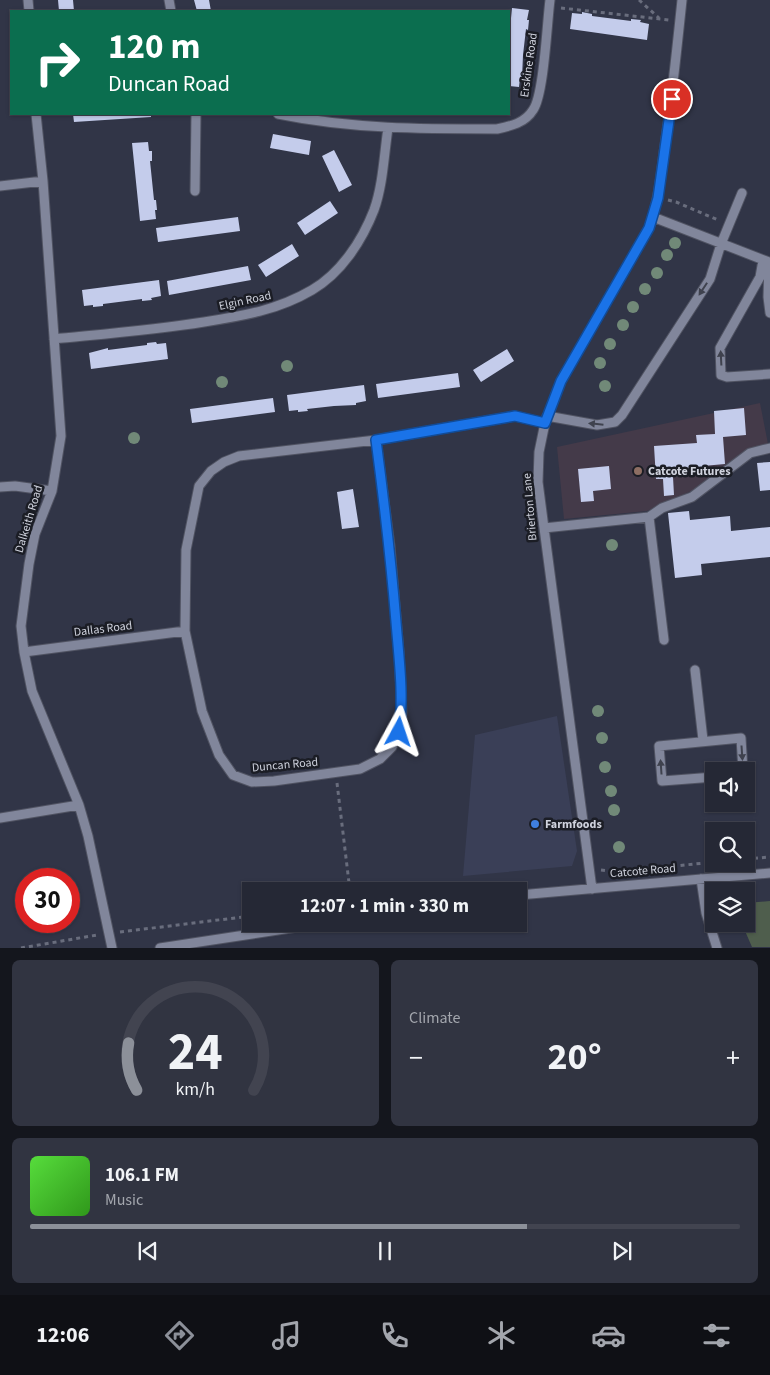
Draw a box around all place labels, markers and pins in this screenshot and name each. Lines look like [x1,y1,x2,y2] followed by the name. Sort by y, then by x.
[651,78,693,120] pin
[648,463,731,480] place label: Catcote Futures
[632,465,644,477] marker: Catcote Futures
[545,816,602,833] place label: Farmfoods
[529,818,541,830] marker: Farmfoods

